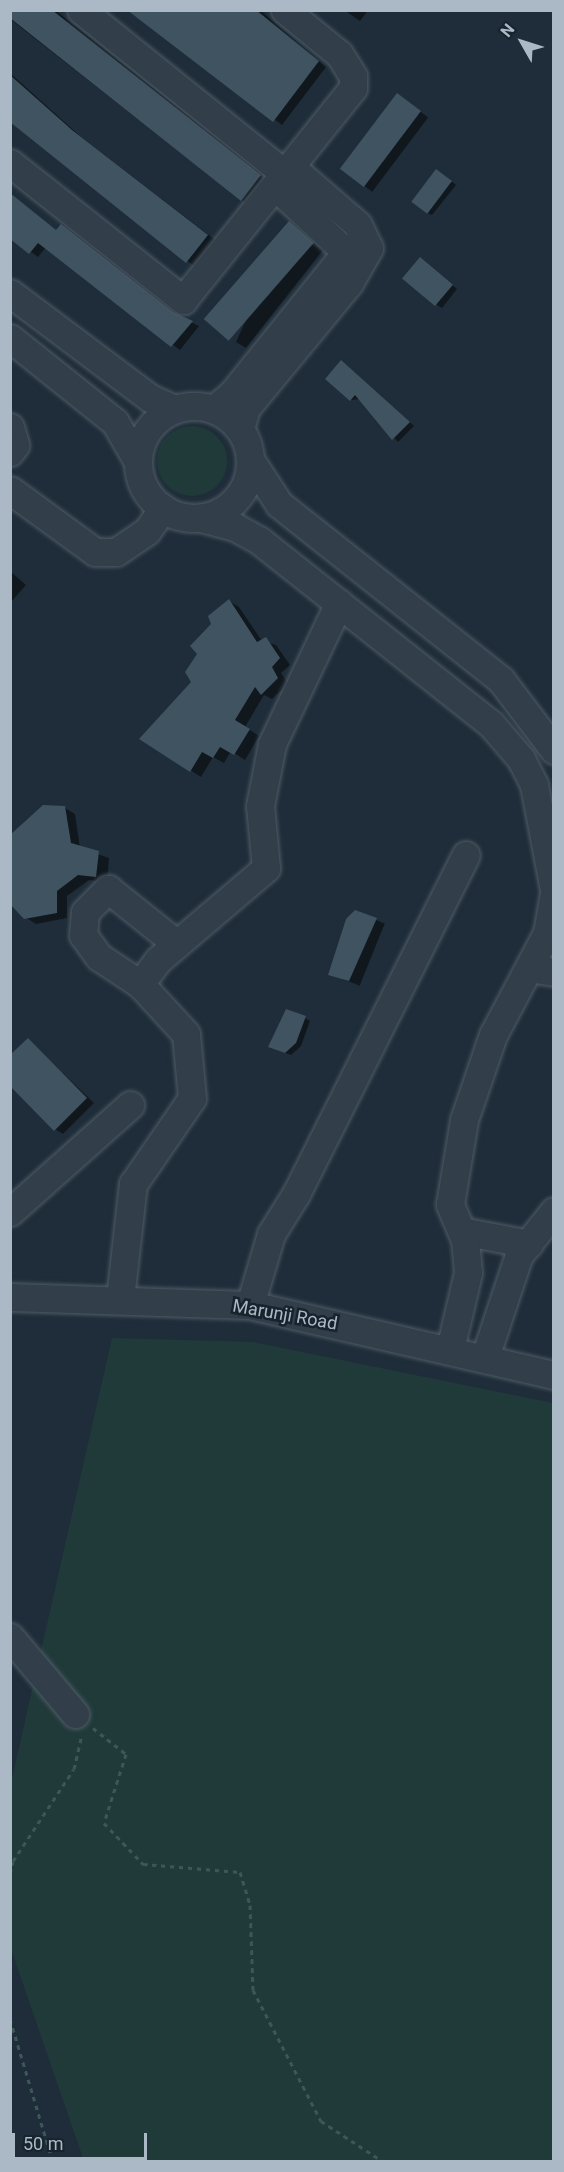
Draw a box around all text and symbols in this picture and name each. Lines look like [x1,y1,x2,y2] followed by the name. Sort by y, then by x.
[492,12,552,72] north arrow
[497,20,519,41] text: N
[231,1295,339,1335] street label: Marunji Road
[15,2121,150,2159] scale bar
[23,2133,63,2154] text: 50 m

